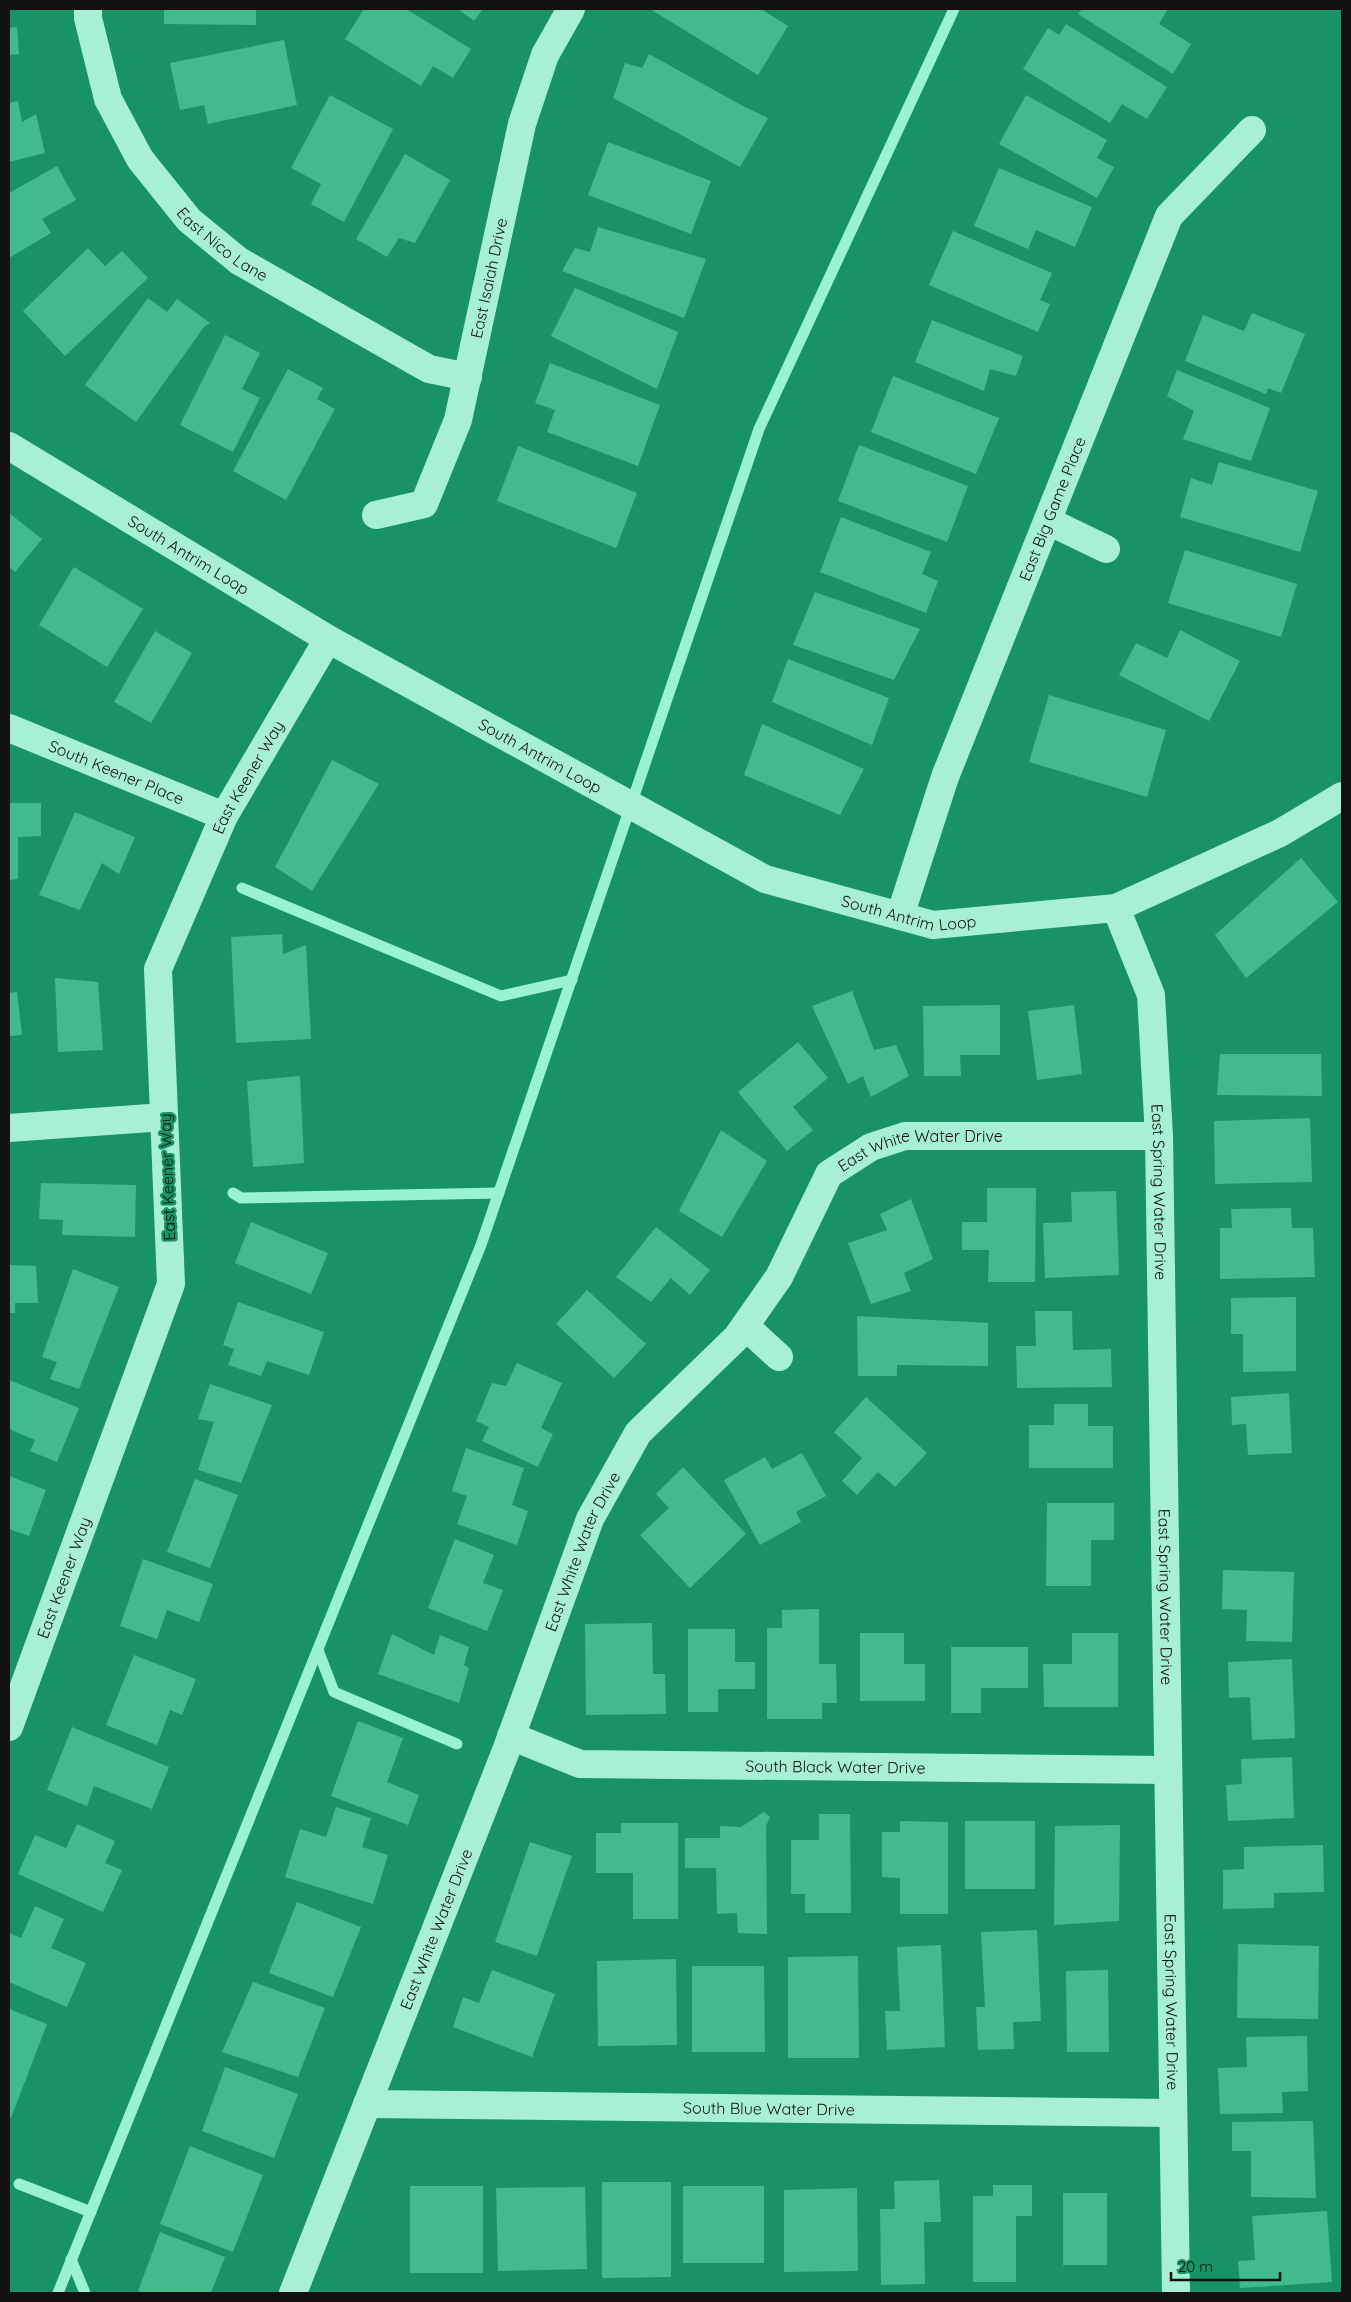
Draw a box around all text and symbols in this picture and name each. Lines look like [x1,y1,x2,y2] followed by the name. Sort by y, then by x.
[173,203,272,285] street label: East Nico Lane
[466,216,511,340] street label: East Isaiah Drive
[1014,434,1090,584] street label: East Big Game Place
[125,510,253,599] street label: South Antrim Loop
[475,714,605,798] street label: South Antrim Loop
[208,717,288,837] street label: East Keener Way
[46,735,187,809] street label: South Keener Place
[839,890,977,935] street label: South Antrim Loop
[1147,1103,1171,1280] street label: East Spring Water Drive
[155,1113,179,1241] street label: East Keener Way
[834,1126,1003,1176] street label: East White Water Drive
[540,1468,624,1634] street label: East White Water Drive
[1154,1509,1177,1685] street label: East Spring Water Drive
[32,1514,95,1641] street label: East Keener Way
[745,1756,926,1778] street label: South Black Water Drive
[395,1846,477,2012] street label: East White Water Drive
[1160,1913,1183,2090] street label: East Spring Water Drive
[683,2098,855,2119] street label: South Blue Water Drive
[1171,2250,1280,2282] scale bar
[1178,2257,1213,2276] text: 20 m

